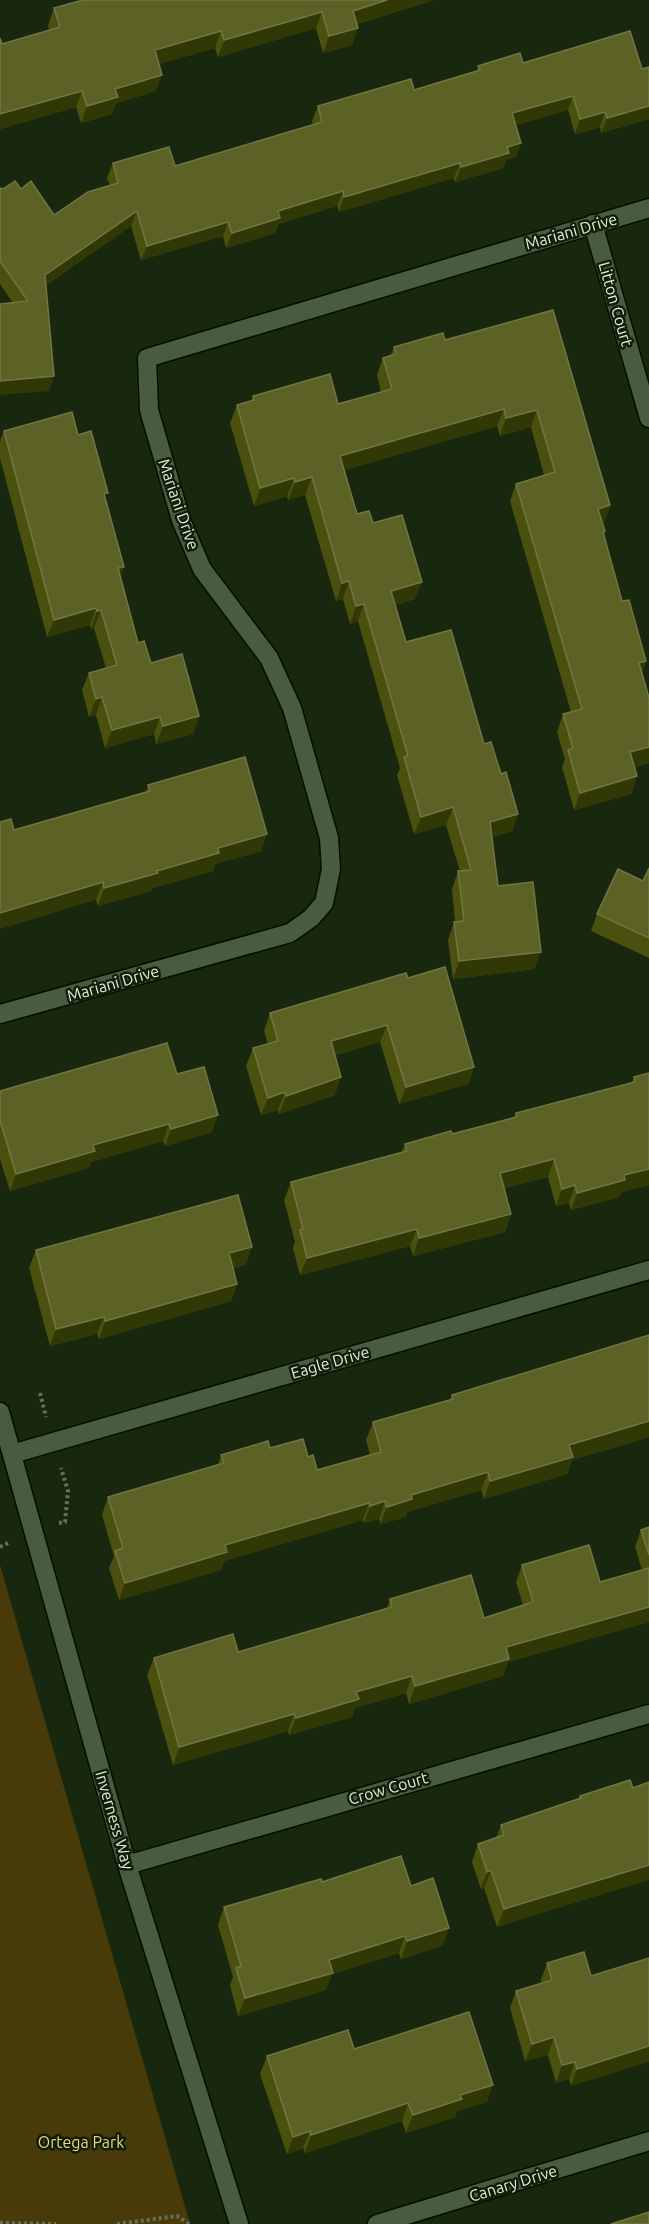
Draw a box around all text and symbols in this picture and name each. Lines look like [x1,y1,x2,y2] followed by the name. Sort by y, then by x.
[523,209,619,253] street label: Mariani Drive
[595,260,637,349] street label: Litton Court
[155,456,203,552] street label: Mariani Drive
[65,961,161,1005] street label: Mariani Drive
[289,1342,371,1382] street label: Eagle Drive
[346,1768,431,1808] street label: Crow Court
[92,1769,138,1872] street label: Inverness Way
[38,2133,124,2151] park label: Ortega Park
[467,2161,559,2205] street label: Canary Drive

